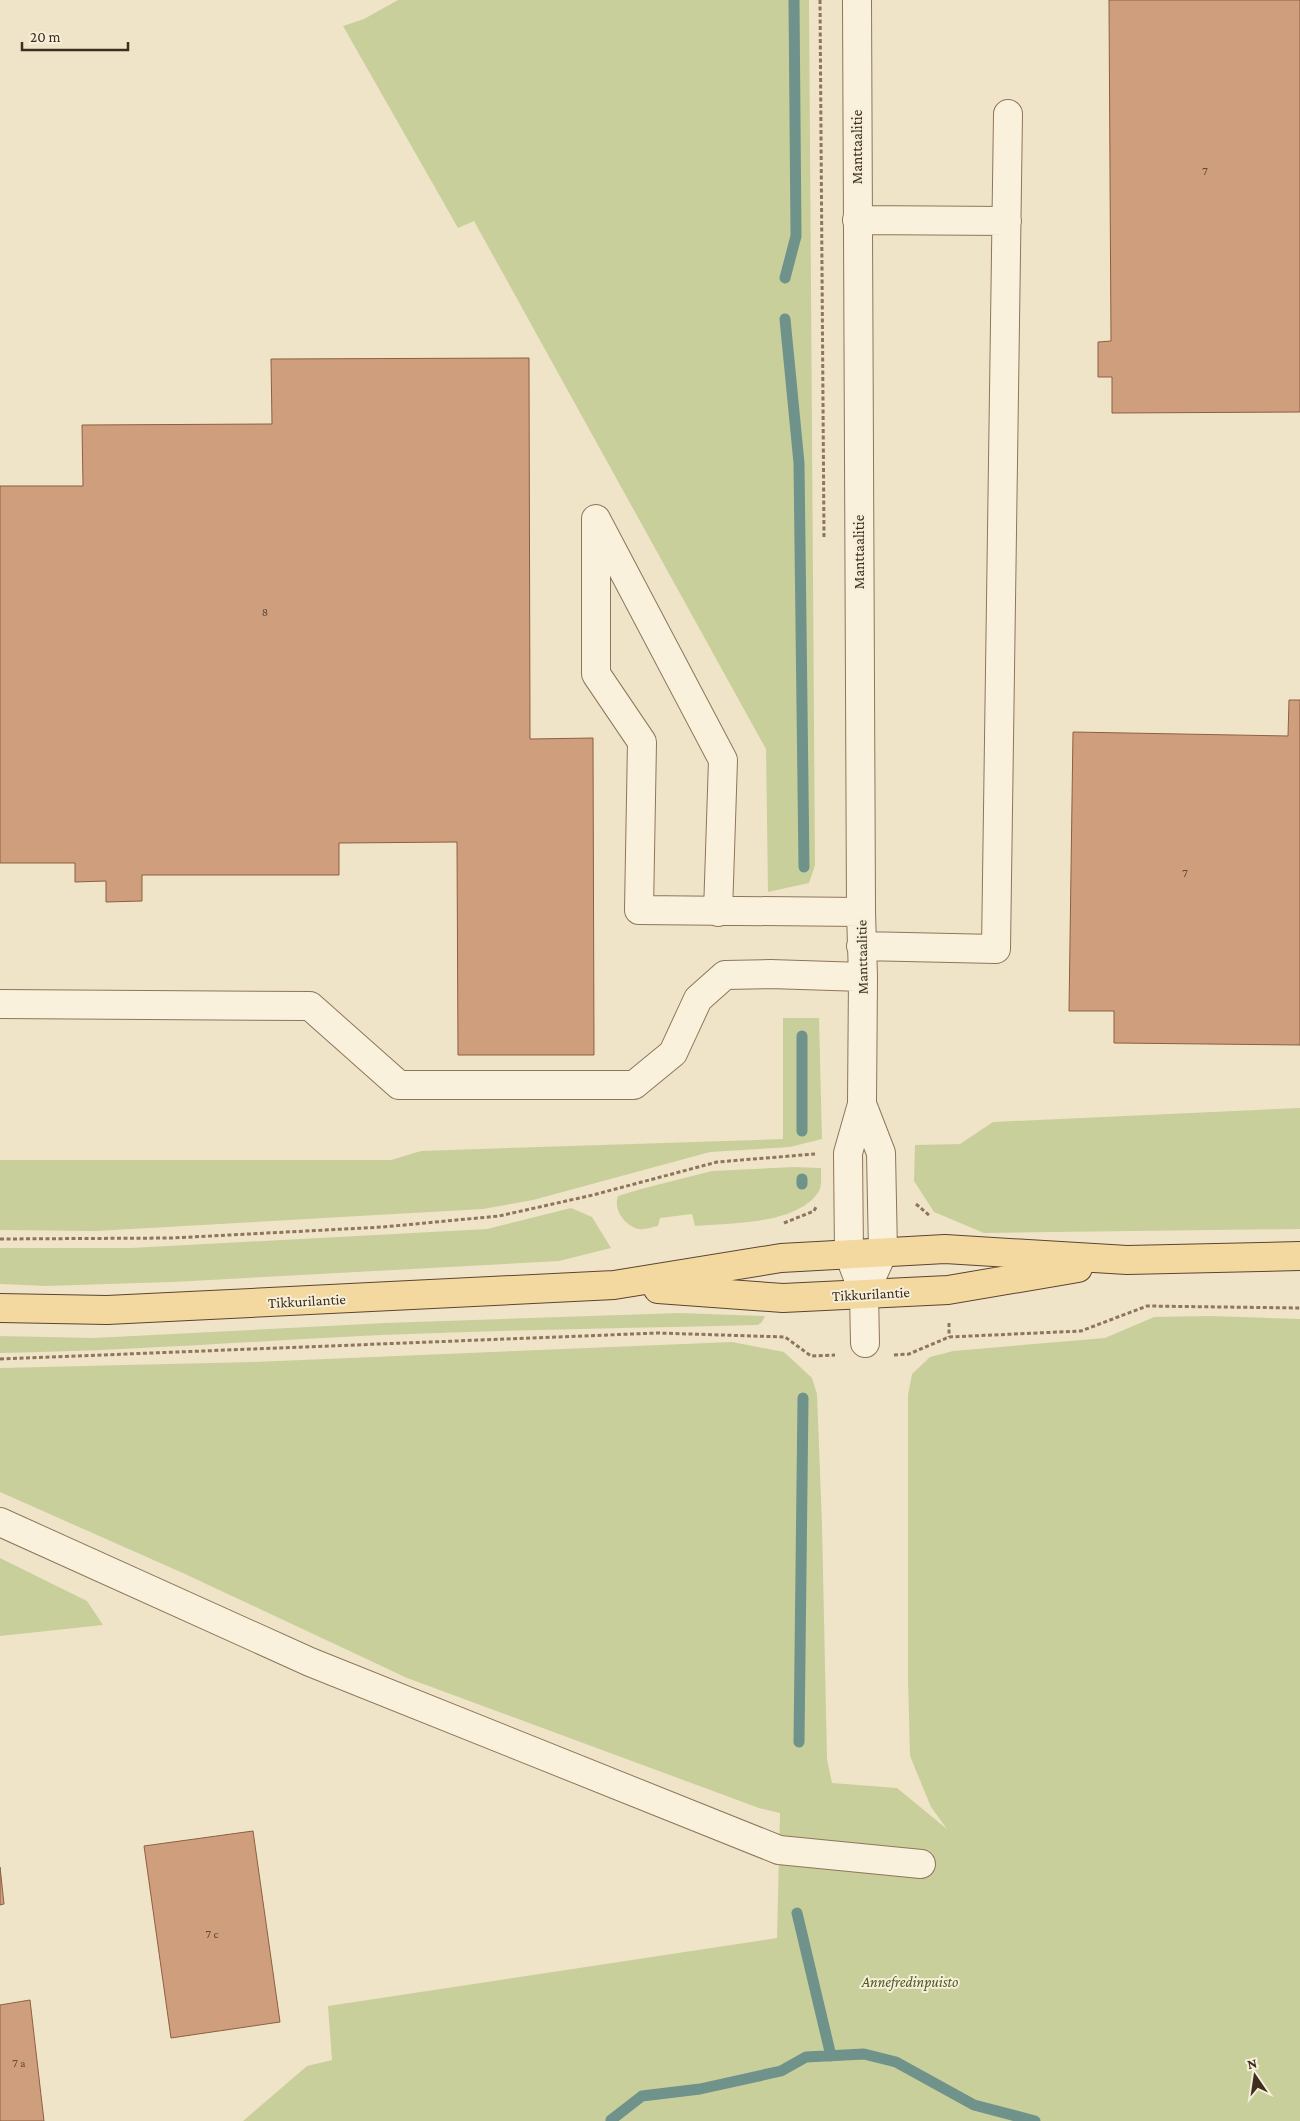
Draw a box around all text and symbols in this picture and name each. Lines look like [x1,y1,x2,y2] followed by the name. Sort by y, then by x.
[22,20,129,52] scale bar
[30,29,61,45] text: 20 m
[849,109,865,184] street label: Manttaalitie
[1202,164,1208,178] house number: 7
[851,514,867,589] street label: Manttaalitie
[262,605,268,619] house number: 8
[1182,866,1188,880] house number: 7
[853,919,871,994] street label: Manttaalitie
[832,1284,911,1304] street label: Tikkurilantie
[268,1291,347,1311] street label: Tikkurilantie
[206,1927,218,1941] house number: 7 c
[861,1974,958,1991] park label: Annefredinpuisto
[1230,2051,1280,2101] north arrow
[1246,2054,1259,2072] text: N
[12,2056,26,2070] house number: 7 a

